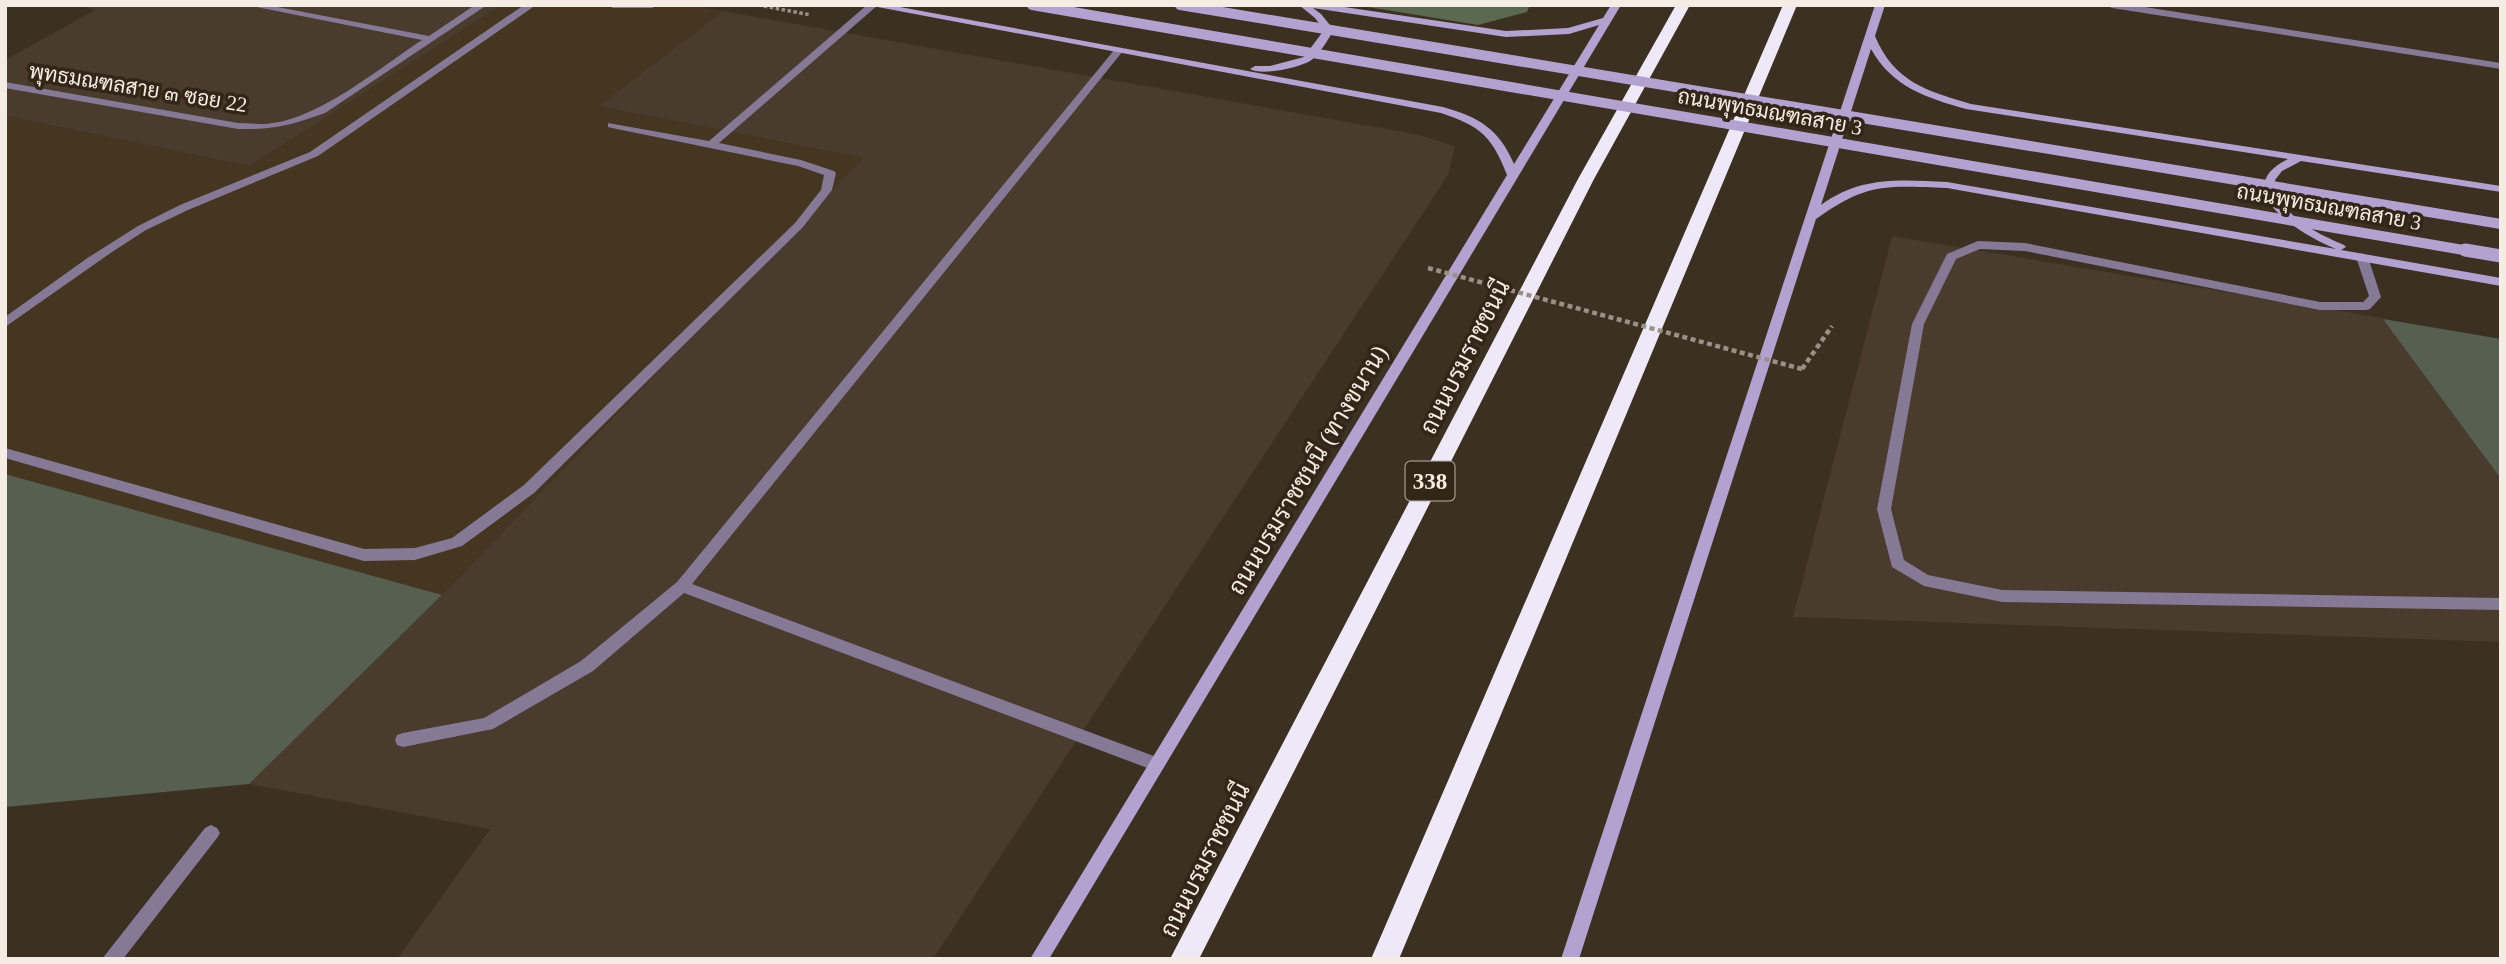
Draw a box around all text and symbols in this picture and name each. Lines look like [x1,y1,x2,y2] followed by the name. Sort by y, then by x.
[27,59,249,119] street label: พุทธมณฑลสาย ๓ ซอย 22
[1676,84,1864,142] street label: ถนนพุทธมณฑลสาย 3
[2235,179,2423,237] street label: ถนนพุทธมณฑลสาย 3
[1413,275,1515,438] street label: ถนนบรมราชชนนี
[1221,340,1393,599] street label: ถนนบรมราชชนนี (ทางขนาน)
[1406,461,1454,500] road number: 338
[1153,778,1255,941] street label: ถนนบรมราชชนนี

